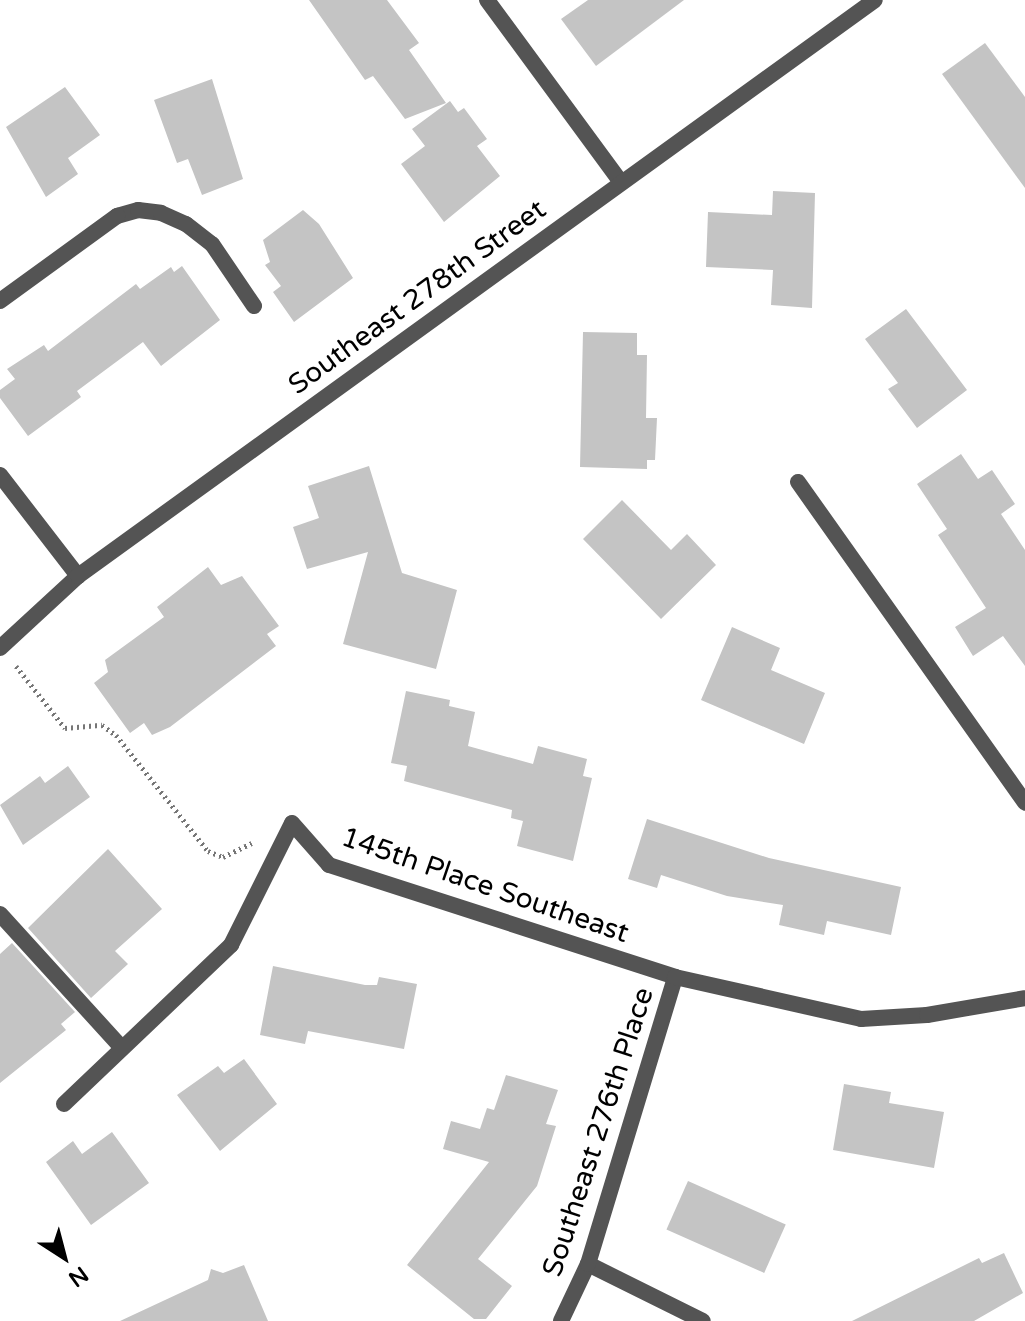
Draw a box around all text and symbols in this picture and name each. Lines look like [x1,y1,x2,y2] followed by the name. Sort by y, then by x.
[282,192,552,402] street label: Southeast 278th Street
[337,820,633,950] street label: 145th Place Southeast
[535,983,661,1281] street label: Southeast 276th Place
[24,1217,104,1297] north arrow
[63,1261,93,1292] text: N

